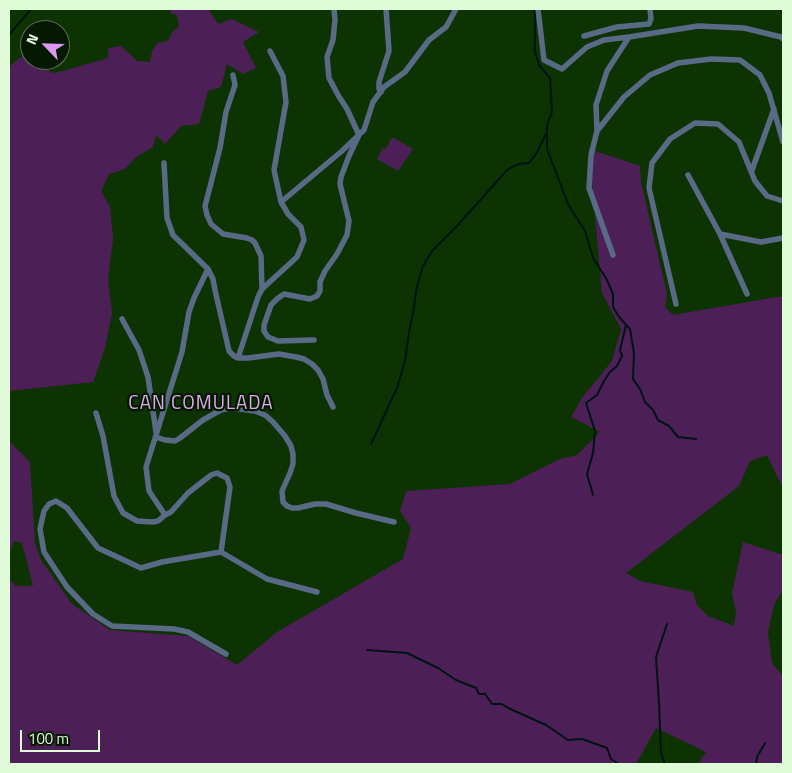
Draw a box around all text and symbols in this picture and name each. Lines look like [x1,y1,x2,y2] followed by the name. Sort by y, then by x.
[20,20,70,70] north arrow
[20,30,43,48] text: N
[127,393,275,415] district label: CAN COMULADA
[22,720,102,752] scale bar
[28,727,69,750] text: 100 m

